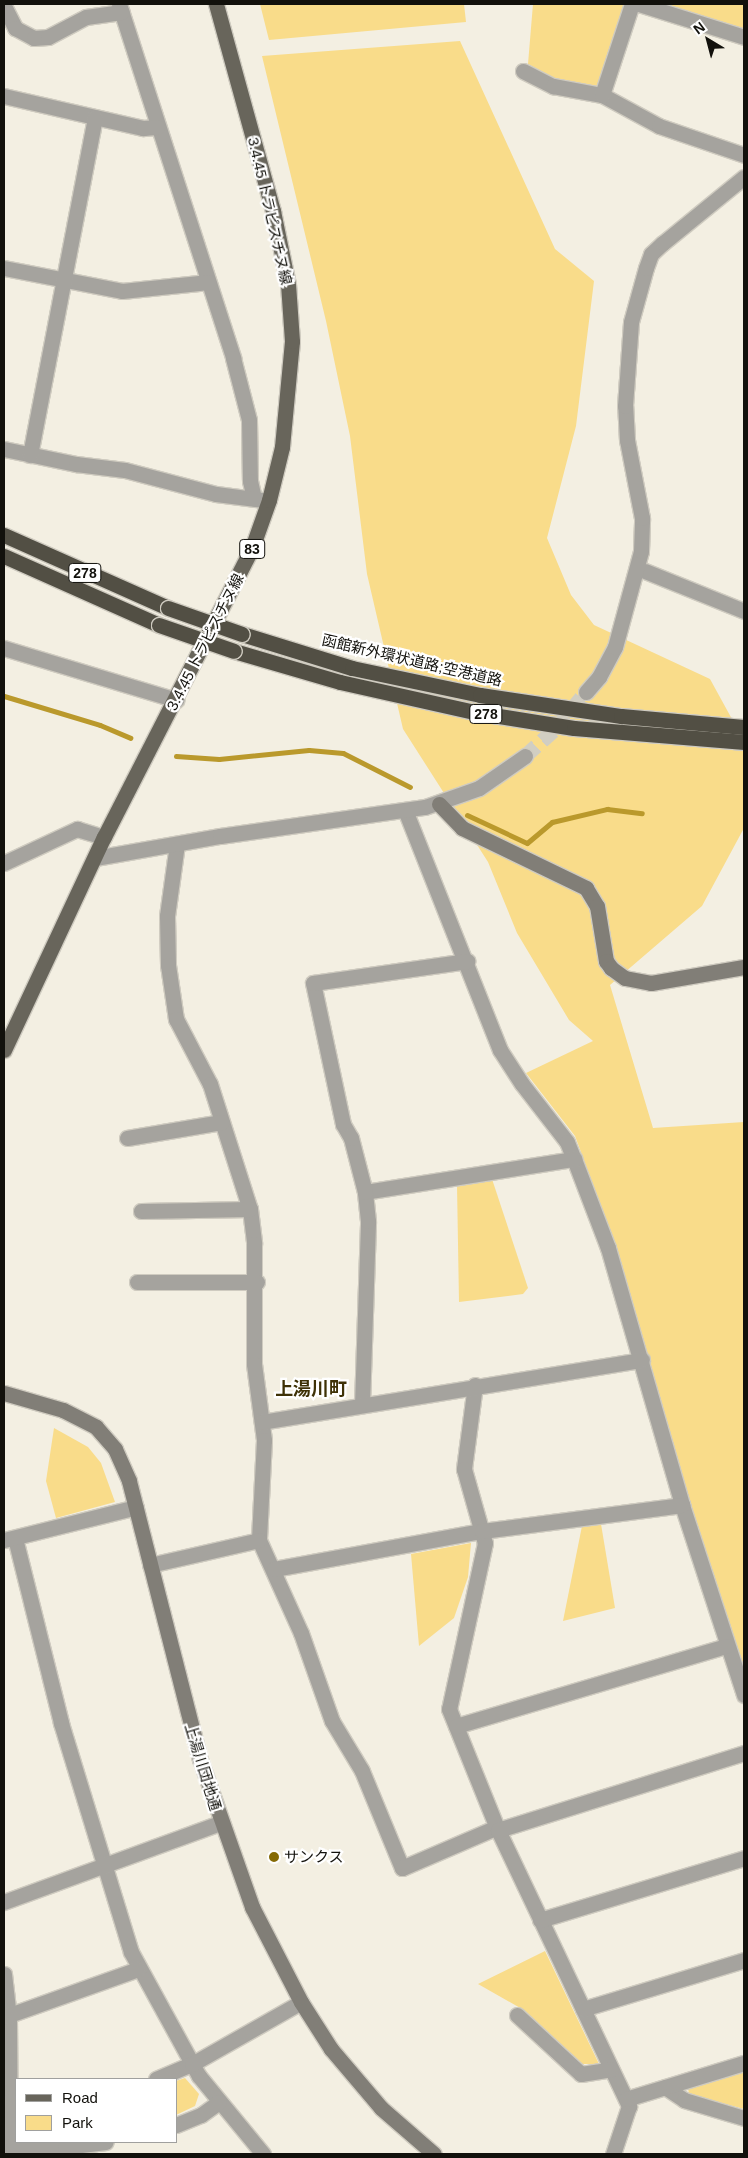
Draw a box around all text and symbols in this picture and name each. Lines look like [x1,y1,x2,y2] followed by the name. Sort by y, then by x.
[683,15,733,65] north arrow
[690,19,708,37] text: N
[244,135,296,287] street label: 3.4.45 トラピスチヌ線
[238,538,266,560] road number: 83
[68,562,102,584] road number: 278
[163,571,247,713] street label: 3.4.45 トラピスチヌ線
[320,631,504,689] street label: 函館新外環状道路;空港道路
[468,702,504,726] road number: 278
[275,1378,347,1400] district label: 上湯川町
[181,1721,225,1813] street label: 上湯川団地通
[284,1848,344,1866] place label: サンクス
[268,1851,280,1863] marker: サンクス
[15,2078,178,2143] legend
[62,2089,98,2106] text: Road
[62,2114,93,2131] text: Park

